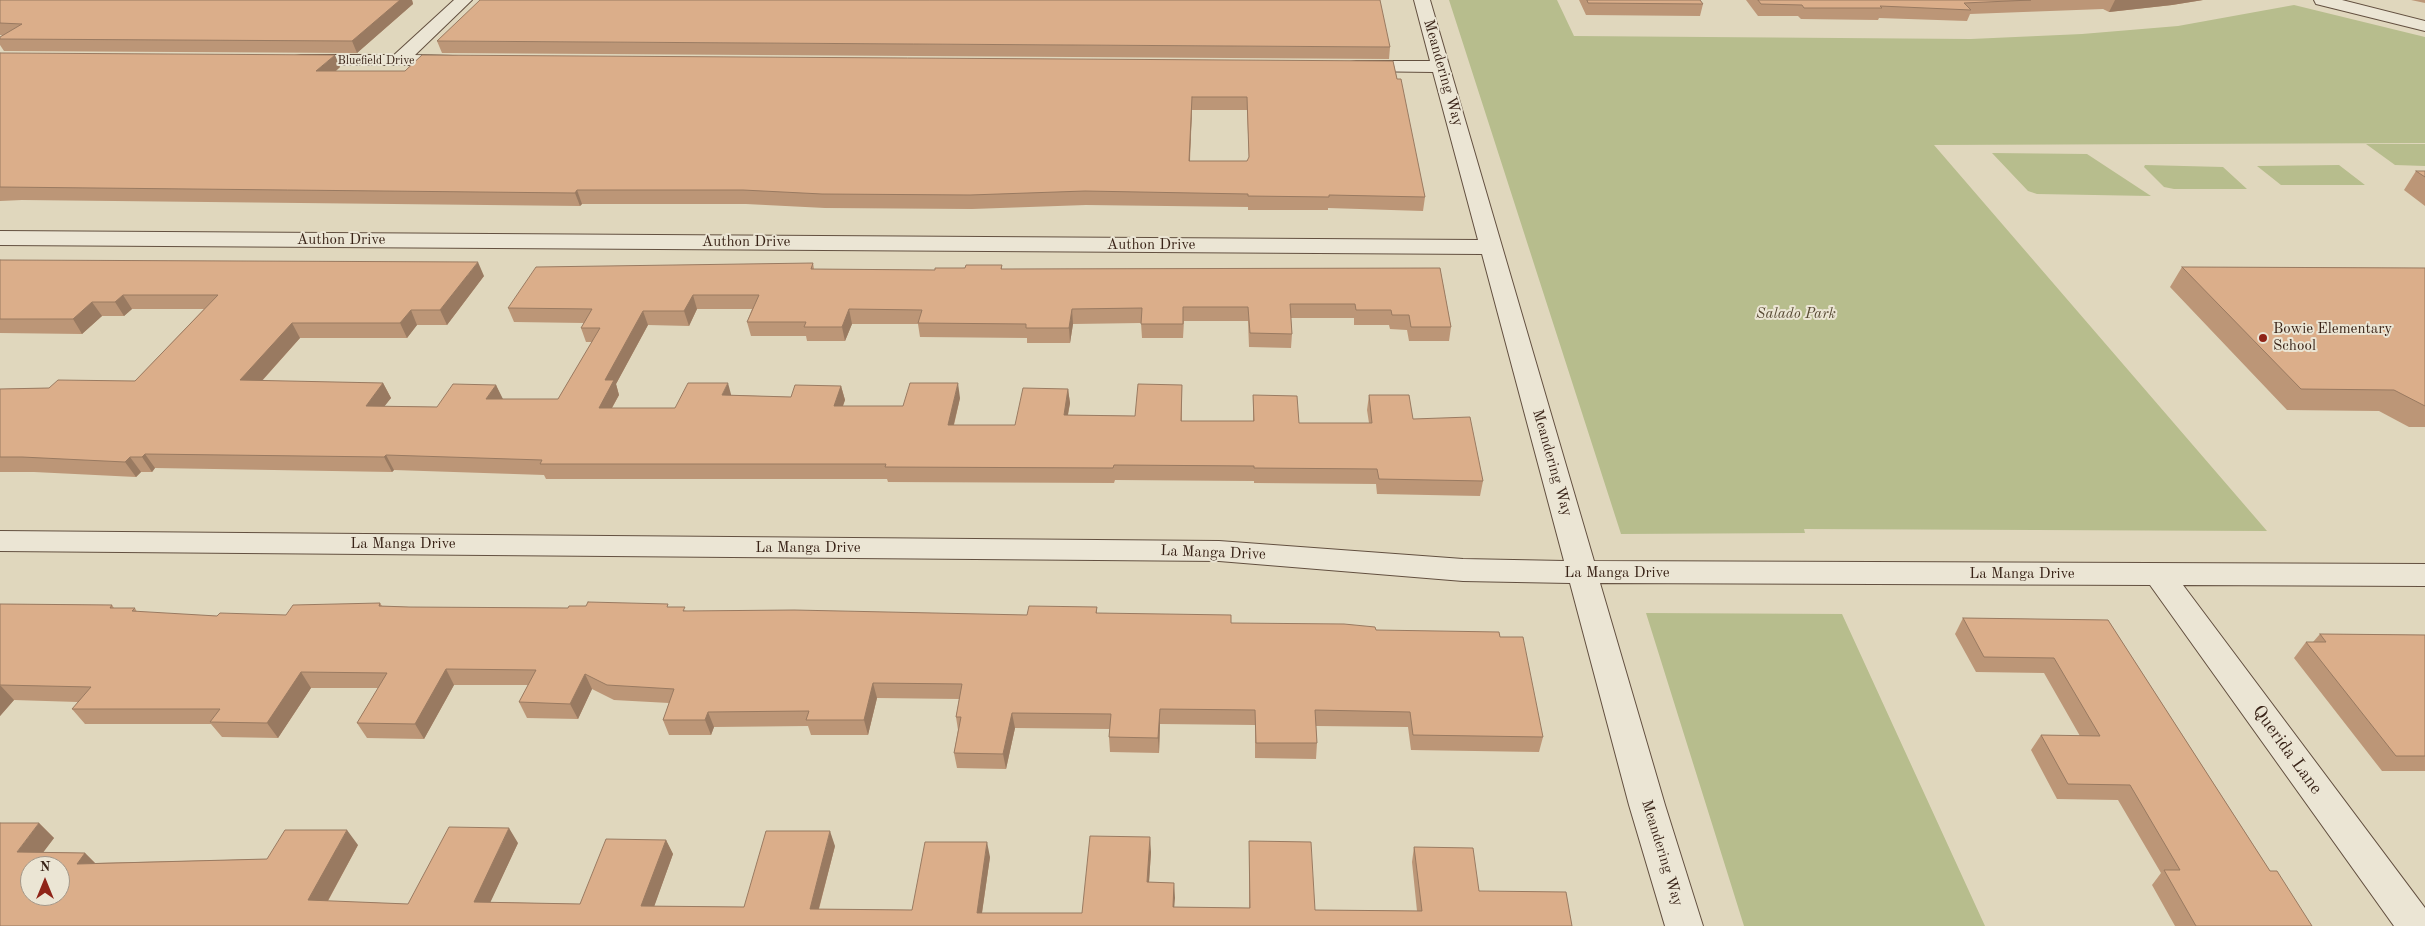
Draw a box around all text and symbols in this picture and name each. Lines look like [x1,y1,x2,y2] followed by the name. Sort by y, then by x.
[1419,18,1467,128] street label: Meandering Way
[337,54,415,68] street label: Bluefield Drive
[297,231,385,249] street label: Authon Drive
[702,233,790,251] street label: Authon Drive
[1107,236,1195,254] street label: Authon Drive
[1756,305,1836,323] park label: Salado Park
[2273,320,2392,355] place label: Bowie Elementary School
[2257,332,2269,344] marker: Bowie Elementary School
[1528,408,1576,518] street label: Meandering Way
[350,535,456,553] street label: La Manga Drive
[755,539,861,557] street label: La Manga Drive
[1160,542,1266,564] street label: La Manga Drive
[1564,564,1670,582] street label: La Manga Drive
[1969,565,2075,583] street label: La Manga Drive
[2247,701,2327,799] street label: Querida Lane
[1637,798,1687,908] street label: Meandering Way
[20,856,70,906] north arrow
[40,860,50,874] text: N

